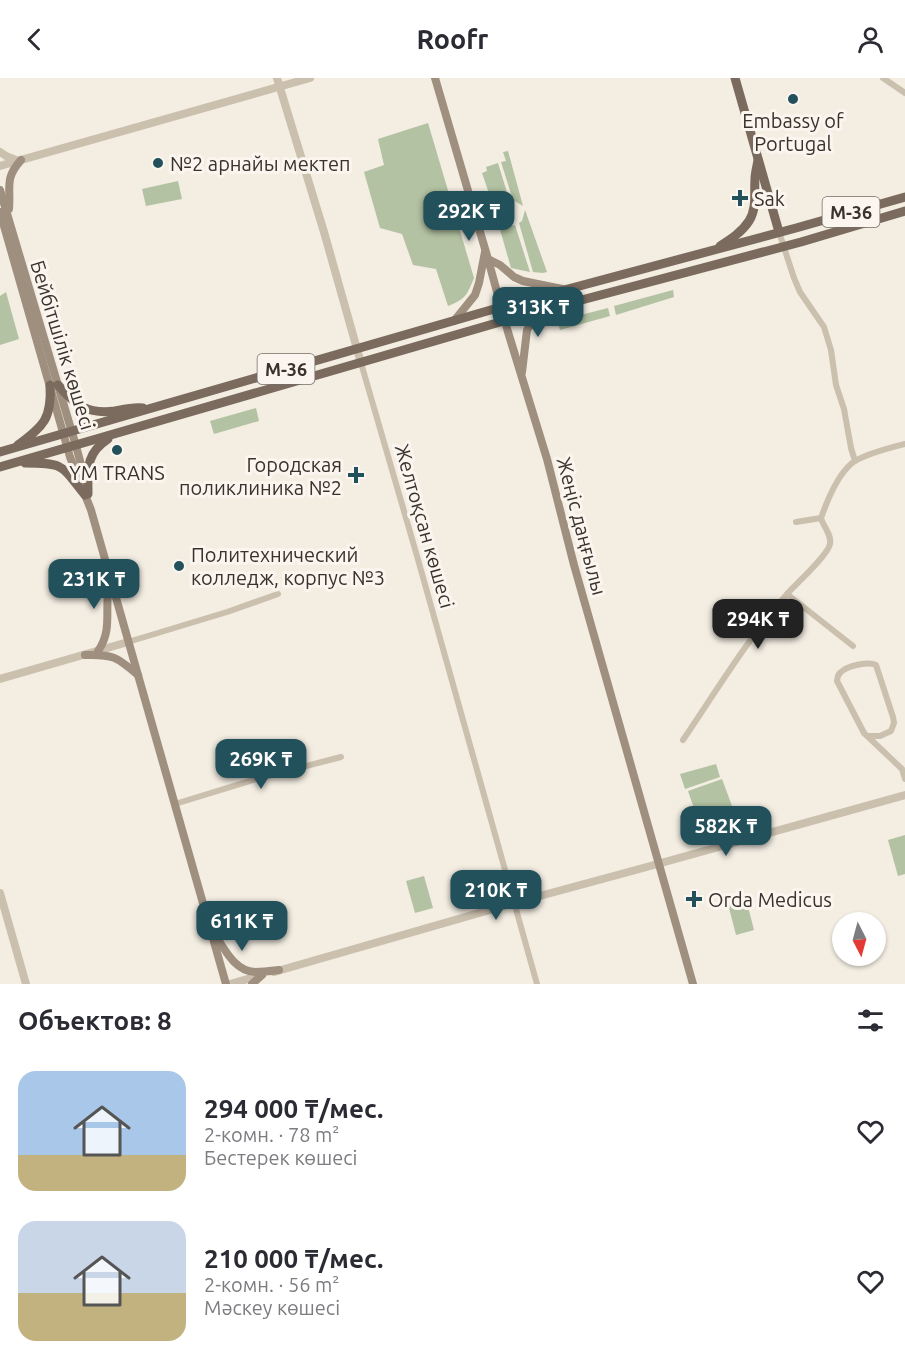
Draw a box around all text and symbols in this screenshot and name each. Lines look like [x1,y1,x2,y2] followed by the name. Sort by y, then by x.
[18,23,51,56] icon: back
[854,23,887,56] icon: person
[417,24,488,54] text: Roofr
[786,92,800,106] marker: Embassy of Portugal
[742,109,844,155] place label: Embassy of Portugal
[170,152,350,175] place label: №2 арнайы мектеп
[151,156,165,170] marker: №2 арнайы мектеп
[754,187,785,210] place label: Sak
[731,189,749,207] marker: Sak
[420,191,518,242] pin: 292K ₸
[822,197,880,227] road number: M-36
[437,199,501,222] text: 292K ₸
[26,257,100,433] street label: Бейбітшілік көшесі
[489,287,587,338] pin: 313K ₸
[506,295,570,318] text: 313K ₸
[258,354,314,384] road number: M-36
[391,441,459,611] street label: Желтоқсан көшесі
[110,443,124,457] marker: YM TRANS
[179,453,342,499] place label: Городская поликлиника №2
[552,454,612,598] street label: Жеңіс даңғылы
[69,461,165,484] place label: YM TRANS
[347,466,365,484] marker: Городская поликлиника №2
[191,543,385,589] place label: Политехнический колледж, корпус №3
[45,559,143,610] pin: 231K ₸
[172,559,186,573] marker: Политехнический колледж, корпус №3
[62,567,126,590] text: 231K ₸
[709,599,807,650] pin: 294K ₸
[726,607,790,630] text: 294K ₸
[212,739,310,790] pin: 269K ₸
[229,747,293,770] text: 269K ₸
[677,806,775,857] pin: 582K ₸
[694,814,758,837] text: 582K ₸
[447,870,545,921] pin: 210K ₸
[464,878,528,901] text: 210K ₸
[708,888,832,911] place label: Orda Medicus
[685,890,703,908] marker: Orda Medicus
[193,901,291,952] pin: 611K ₸
[210,909,274,932] text: 611K ₸
[832,912,886,966] north arrow
[832,912,886,966] map controls
[854,1004,887,1037] icon: filters
[18,1006,172,1035] text: Объектов: 8
[204,1094,383,1123] text: 294 000 ₸/мес.
[66,1095,138,1167] icon: home
[854,1115,887,1148] icon: heart
[204,1123,339,1146] text: 2-комн. · 78 m²
[204,1146,357,1169] text: Бестерек көшесі
[204,1244,383,1273] text: 210 000 ₸/мес.
[66,1245,138,1317] icon: home
[854,1265,887,1298] icon: heart
[204,1273,339,1296] text: 2-комн. · 56 m²
[204,1296,340,1319] text: Мәскеу көшесі

